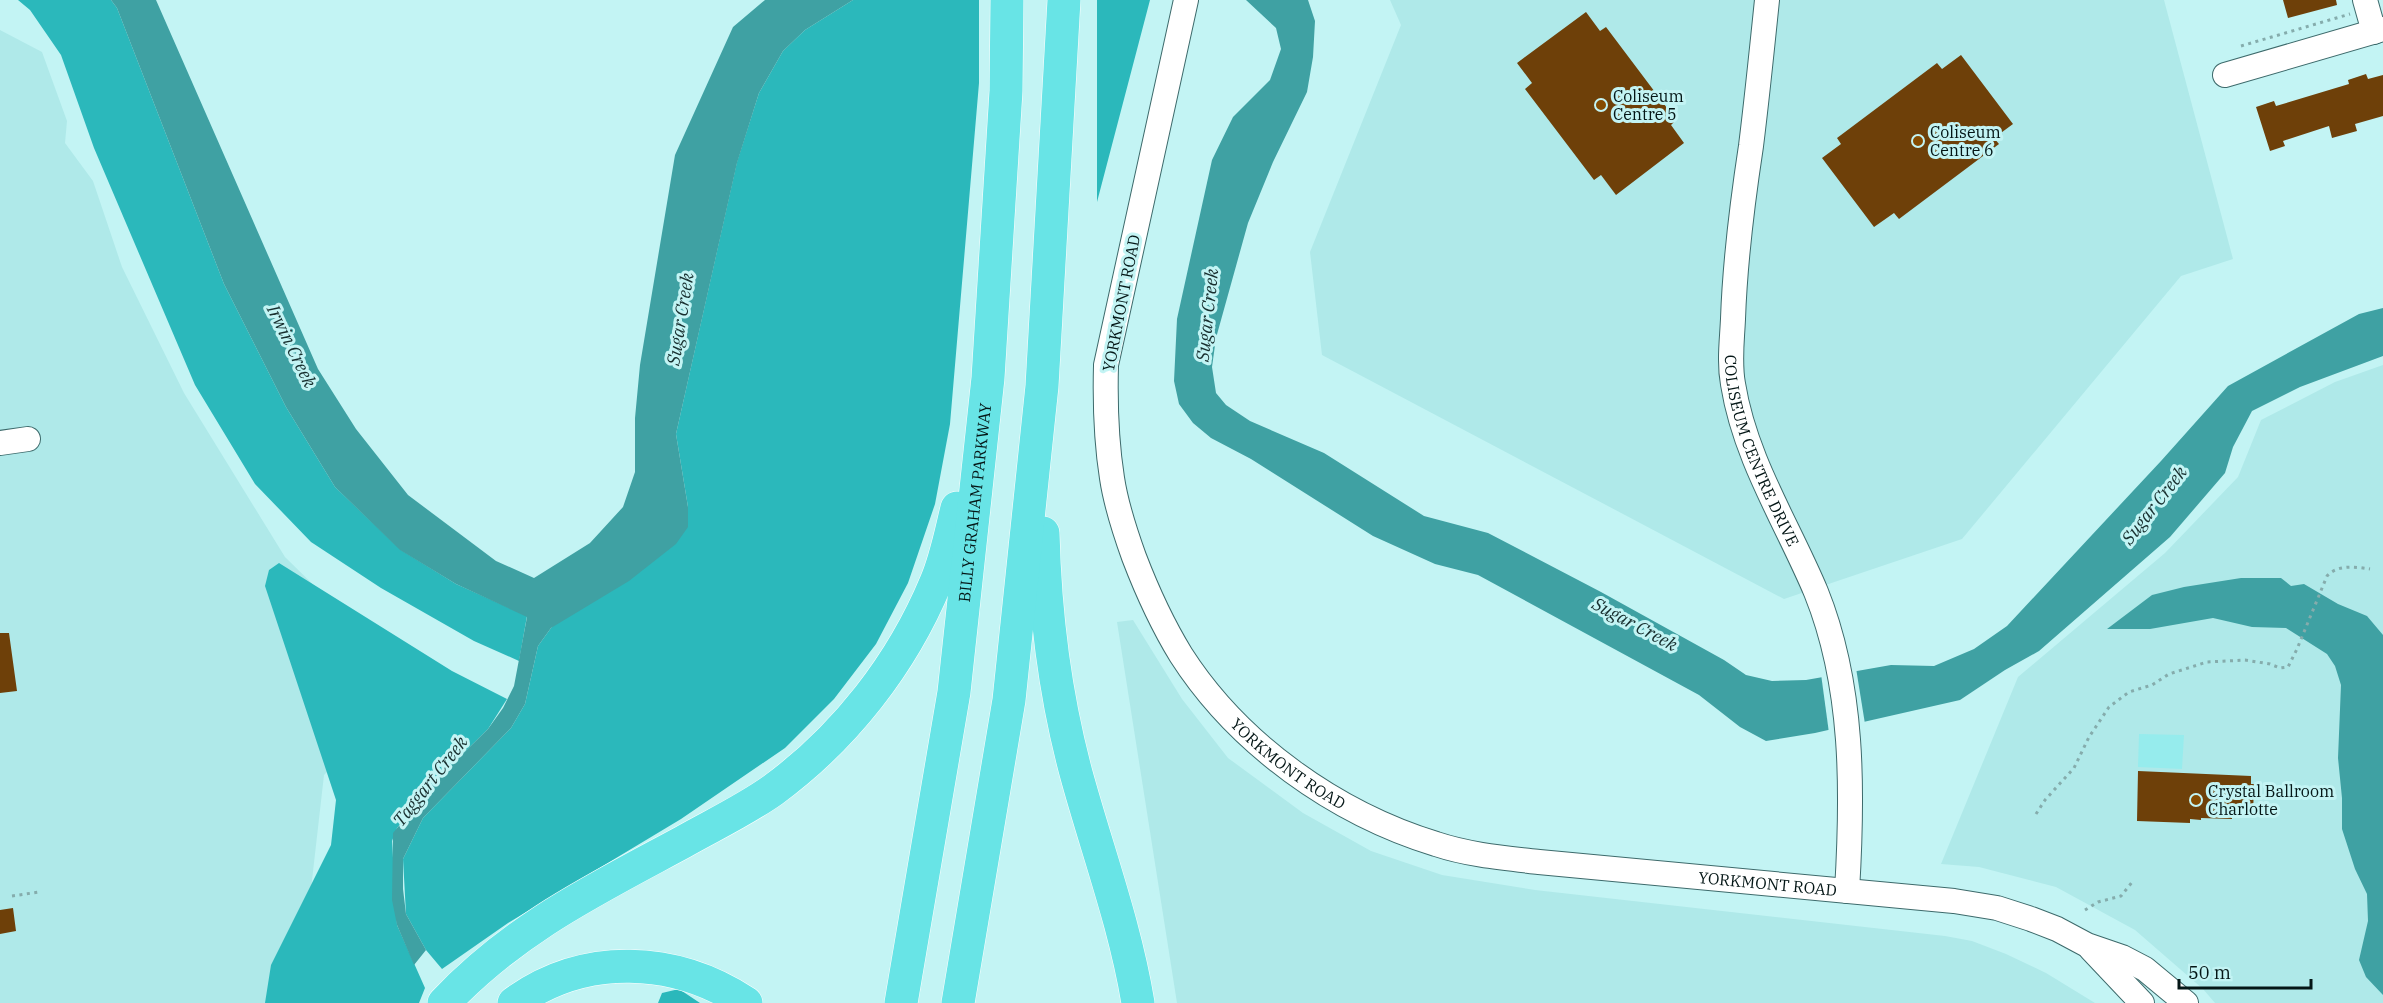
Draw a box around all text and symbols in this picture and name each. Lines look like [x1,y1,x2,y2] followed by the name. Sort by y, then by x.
[1613,86,1684,124] place label: Coliseum Centre 5
[1594,98,1608,112] marker: Coliseum Centre 5
[1930,122,2001,160] place label: Coliseum Centre 6
[1911,134,1925,148] marker: Coliseum Centre 6
[1098,233,1144,373] street label: YORKMONT ROAD
[1191,267,1223,364] water label: Sugar Creek
[661,271,699,368] water label: Sugar Creek
[262,300,322,392] water label: Irwin Creek
[1721,355,1804,550] street label: COLISEUM CENTRE DRIVE
[954,402,995,603] street label: BILLY GRAHAM PARKWAY
[2116,461,2192,550] water label: Sugar Creek
[1587,591,1682,656] water label: Sugar Creek
[1227,714,1349,813] street label: YORKMONT ROAD
[388,731,473,831] water label: Taggart Creek
[2208,781,2334,819] place label: Crystal Ballroom Charlotte
[2189,793,2203,807] marker: Crystal Ballroom Charlotte
[1697,867,1838,900] street label: YORKMONT ROAD
[2179,952,2311,990] scale bar
[2188,961,2231,984] text: 50 m

